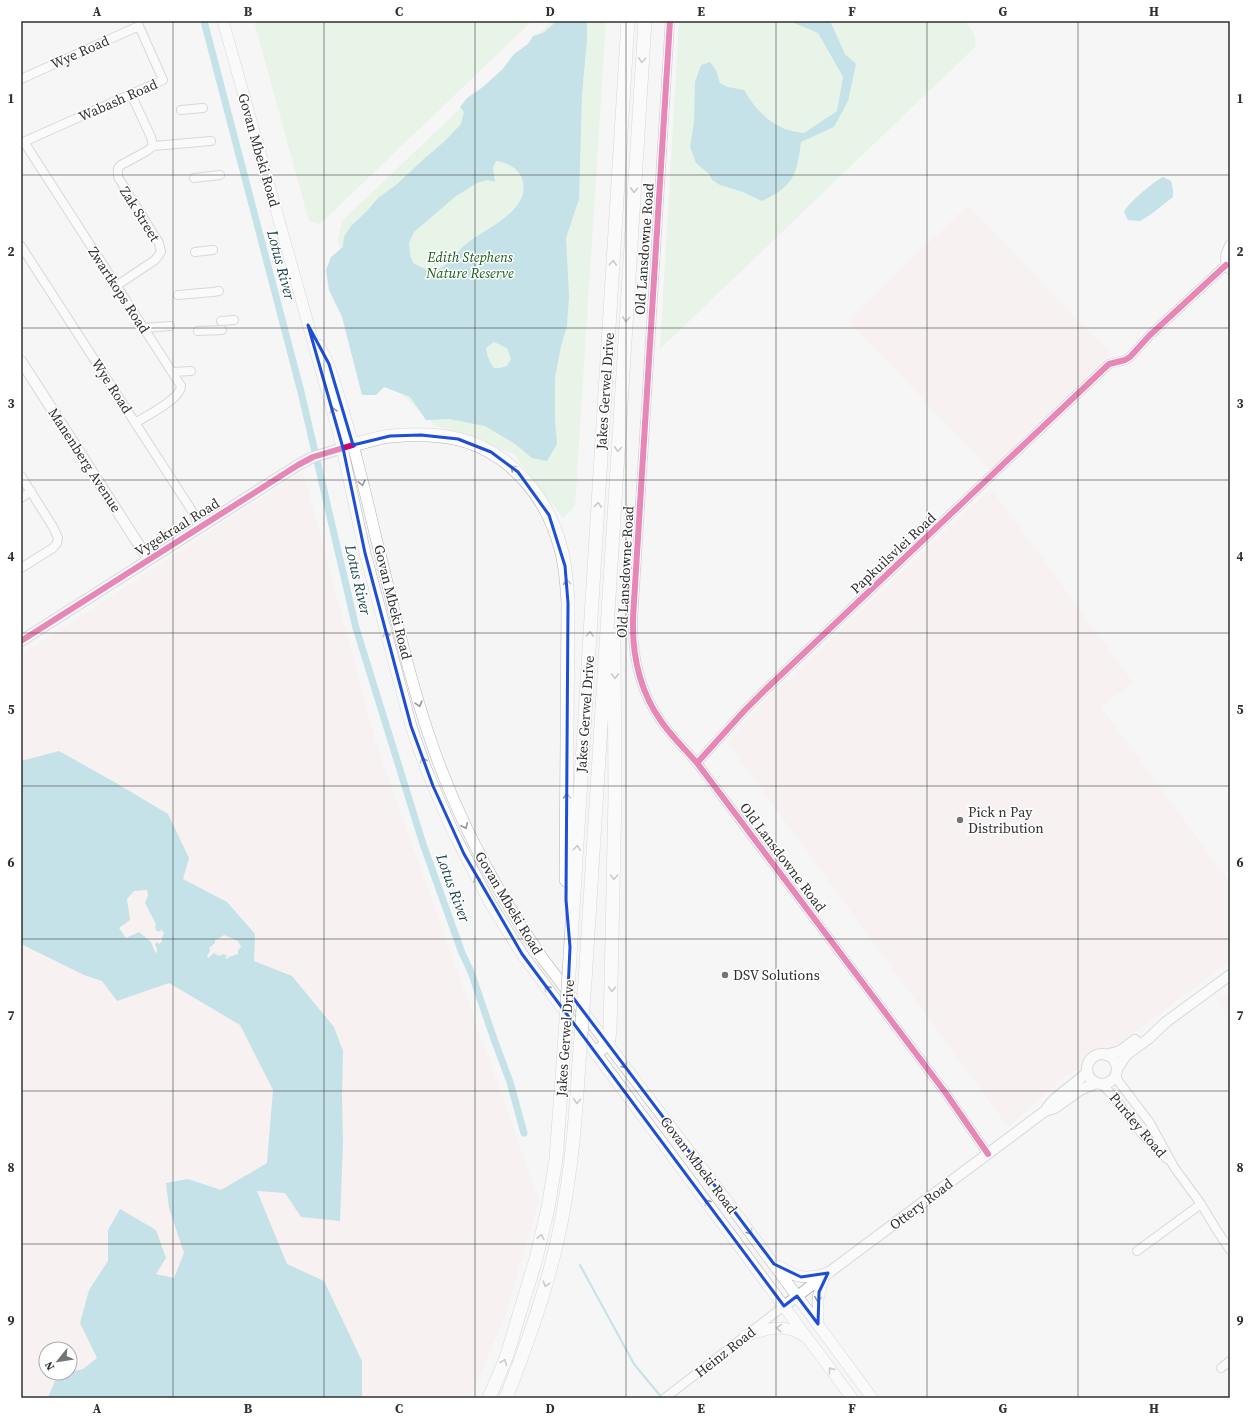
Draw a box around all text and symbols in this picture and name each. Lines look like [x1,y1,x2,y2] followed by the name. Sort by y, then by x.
[93,3,102,20] text: A
[244,3,253,20] text: B
[395,3,403,20] text: C
[545,3,555,20] text: D
[697,3,705,20] text: E
[848,3,856,20] text: F
[999,3,1008,20] text: G
[1149,3,1159,20] text: H
[48,30,112,74] street label: Wye Road
[638,57,647,63] one-way arrow
[75,74,161,126] street label: Wabash Road
[7,90,15,107] text: 1
[1236,90,1244,107] text: 1
[233,91,285,209] street label: Govan Mbeki Road
[115,182,165,246] street label: Zak Street
[629,182,659,316] street label: Old Lansdowne Road
[629,187,638,193] one-way arrow
[262,227,301,303] water label: Lotus River
[7,243,15,260] text: 2
[83,243,155,337] street label: Zwartkops Road
[1236,243,1244,260] text: 2
[425,247,514,283] park label: Edith Stephens Nature Reserve
[609,260,618,266] one-way arrow
[621,316,630,322] one-way arrow
[591,332,619,451] street label: Jakes Gerwel Drive
[87,355,137,417] street label: Wye Road
[7,395,15,412] text: 3
[1236,395,1244,412] text: 3
[44,404,126,516] street label: Manenberg Avenue
[329,407,337,414] one-way arrow
[613,446,622,452] one-way arrow
[510,466,517,473] one-way arrow
[358,480,366,486] one-way arrow
[131,493,223,561] street label: Vygekraal Road
[594,502,602,508] one-way arrow
[612,505,638,639] street label: Old Lansdowne Road
[846,508,940,598] street label: Papkuilsvlei Road
[340,542,377,618] water label: Lotus River
[369,543,417,661] street label: Govan Mbeki Road
[7,548,15,565] text: 4
[1236,548,1244,565] text: 4
[563,579,572,586] one-way arrow
[382,631,391,638] one-way arrow
[585,631,594,637] one-way arrow
[571,655,599,774] street label: Jakes Gerwel Drive
[611,673,619,679] one-way arrow
[414,700,423,707] one-way arrow
[7,701,15,718] text: 5
[1236,701,1244,718] text: 5
[419,757,427,764] one-way arrow
[563,793,571,799] one-way arrow
[735,798,831,916] street label: Old Lansdowne Road
[968,802,1044,838] place label: Pick n Pay Distribution
[955,815,965,825] marker: Pick n Pay Distribution
[460,821,468,829] one-way arrow
[572,845,581,851] one-way arrow
[470,848,548,959] street label: Govan Mbeki Road
[431,850,476,926] water label: Lotus River
[7,854,15,871] text: 6
[1236,854,1244,871] text: 6
[610,874,618,880] one-way arrow
[474,875,481,883] one-way arrow
[733,965,820,985] place label: DSV Solutions
[720,970,730,980] marker: DSV Solutions
[551,979,579,1098] street label: Jakes Gerwel Drive
[545,985,552,992] one-way arrow
[607,986,616,992] one-way arrow
[7,1007,15,1024] text: 7
[1236,1007,1244,1024] text: 7
[620,1062,627,1069] one-way arrow
[1105,1088,1171,1162] street label: Purdey Road
[573,1098,582,1104] one-way arrow
[656,1112,742,1218] street label: Govan Mbeki Road
[7,1159,15,1176] text: 8
[1236,1159,1244,1176] text: 8
[885,1174,957,1234] street label: Ottery Road
[705,1200,712,1207] one-way arrow
[745,1227,752,1234] one-way arrow
[536,1234,544,1240] one-way arrow
[542,1281,551,1288] one-way arrow
[814,1296,823,1302] one-way arrow
[7,1312,15,1329] text: 9
[1236,1312,1244,1329] text: 9
[691,1322,760,1382] street label: Heinz Road
[776,1324,782,1333] one-way arrow
[38,1341,78,1381] north arrow
[499,1358,507,1366] one-way arrow
[41,1359,58,1373] text: N
[828,1367,835,1374] one-way arrow
[93,1400,102,1417] text: A
[244,1400,253,1417] text: B
[395,1400,403,1417] text: C
[545,1400,555,1417] text: D
[697,1400,705,1417] text: E
[848,1400,856,1417] text: F
[999,1400,1008,1417] text: G
[1149,1400,1159,1417] text: H

